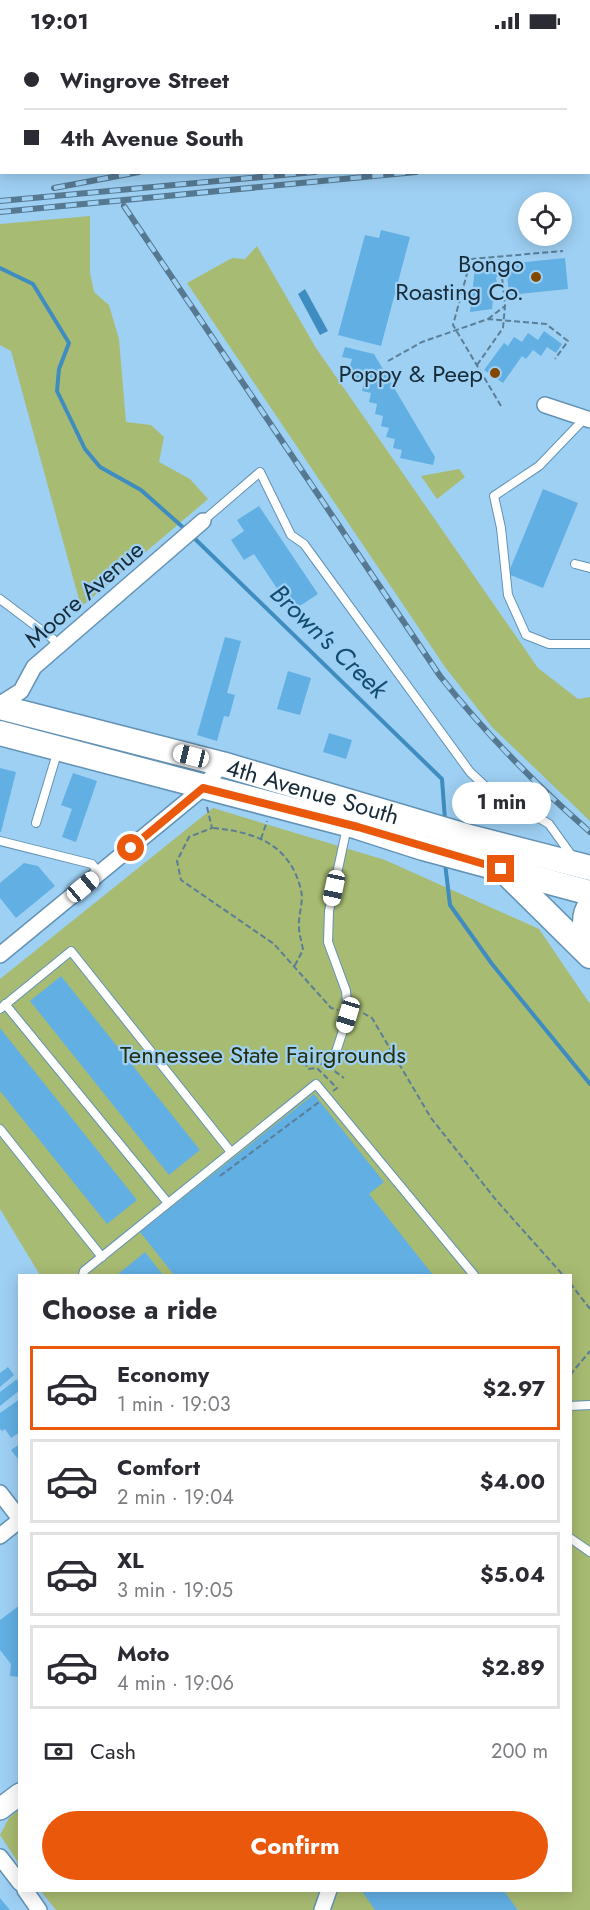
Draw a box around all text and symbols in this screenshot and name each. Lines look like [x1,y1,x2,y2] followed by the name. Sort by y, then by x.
[30,5,89,37] text: 19:01
[60,64,229,96] text: Wingrove Street
[60,122,244,154] text: 4th Avenue South
[518,192,572,246] map controls
[518,192,572,246] button: locate
[395,246,524,309] place label: Bongo Roasting Co.
[529,270,543,284] marker: Bongo Roasting Co.
[338,356,483,391] place label: Poppy & Peep
[488,366,502,380] marker: Poppy & Peep
[17,532,151,656] street label: Moore Avenue
[262,575,398,708] water label: Brown's Creek
[171,743,211,769] car
[222,749,404,833] street label: 4th Avenue South
[452,782,550,824] callout: 1 min
[477,788,526,817] text: 1 min
[117,834,144,861] route start
[487,855,514,882] route end
[63,869,103,905] car
[321,869,347,907] car
[334,995,362,1035] car
[120,1037,406,1072] park label: Tennessee State Fairgrounds
[42,1290,217,1329] text: Choose a ride
[117,1358,209,1390] text: Economy
[45,1361,99,1415] icon: car
[482,1372,545,1404] text: $2.97
[117,1390,231,1419] text: 1 min · 19:03
[117,1451,200,1483] text: Comfort
[45,1454,99,1508] icon: car
[480,1465,545,1497] text: $4.00
[117,1483,234,1512] text: 2 min · 19:04
[117,1544,144,1576] text: XL
[45,1547,99,1601] icon: car
[480,1558,545,1590] text: $5.04
[117,1576,233,1605] text: 3 min · 19:05
[117,1637,170,1669] text: Moto
[45,1640,99,1694] icon: car
[481,1651,545,1683] text: $2.89
[117,1669,234,1698] text: 4 min · 19:06
[42,1735,75,1768] icon: cash
[90,1735,136,1767] text: Cash
[491,1737,548,1766] text: 200 m
[42,1811,548,1880] button: Confirm

